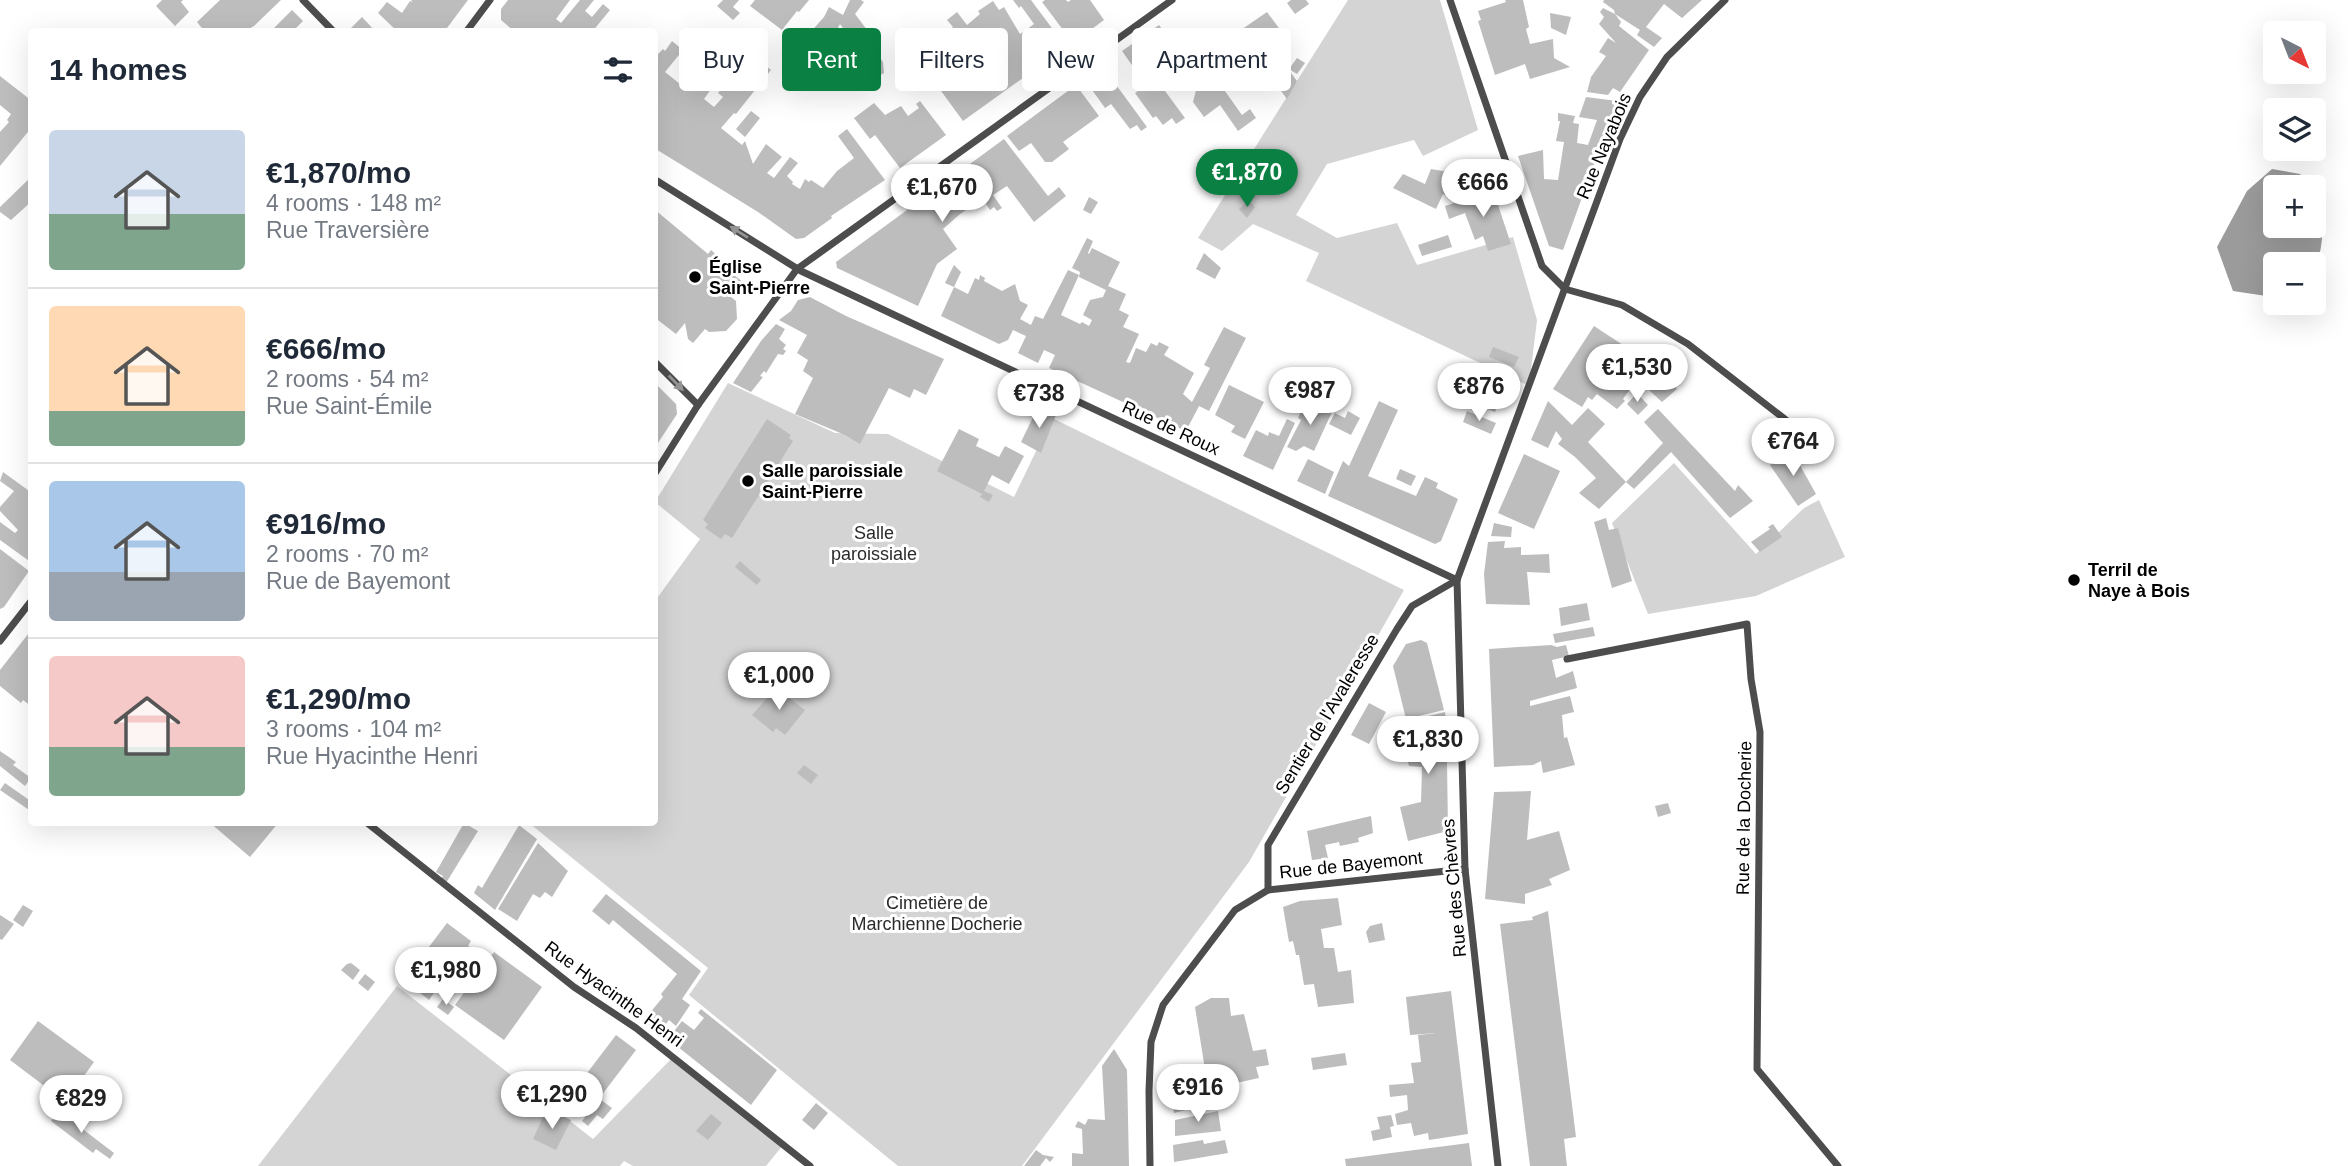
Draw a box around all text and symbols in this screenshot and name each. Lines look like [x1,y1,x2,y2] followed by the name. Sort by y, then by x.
[2263,21,2326,84] north arrow
[2263,21,2326,315] map controls
[679,28,768,91] chip: Buy
[782,28,881,91] chip: Rent
[895,28,1008,91] chip: Filters
[1022,28,1118,91] chip: New
[1132,28,1291,91] chip: Apartment
[599,51,637,89] icon: filters
[49,53,187,86] text: 14 homes
[1573,90,1635,202] street label: Rue Nayabois
[2263,98,2326,161] button: layers
[1190,150,1304,209] pin: €1,870
[266,156,411,189] text: €1,870/mo
[105,158,189,242] icon: home
[1212,159,1282,185] text: €1,870
[1442,160,1524,219] pin: €666
[885,164,999,224] pin: €1,670
[1457,169,1509,195] text: €666
[907,174,977,200] text: €1,670
[2263,175,2326,238] button: +
[266,190,441,216] text: 4 rooms · 148 m²
[266,217,430,243] text: Rue Traversière
[730,225,749,238] one-way arrow
[2263,252,2326,315] button: −
[709,256,810,298] place label: Église Saint-Pierre
[687,269,703,285] marker: Église Saint-Pierre
[266,332,386,365] text: €666/mo
[105,334,189,418] icon: home
[1580,344,1694,404] pin: €1,530
[1602,354,1672,380] text: €1,530
[1438,364,1520,423] pin: €876
[266,366,428,392] text: 2 rooms · 54 m²
[1269,368,1351,427] pin: €987
[998,370,1080,430] pin: €738
[1453,373,1505,399] text: €876
[668,374,684,391] one-way arrow
[1284,377,1336,403] text: €987
[1013,380,1065,406] text: €738
[266,393,432,419] text: Rue Saint-Émile
[1119,397,1223,459] street label: Rue de Roux
[1752,419,1834,478] pin: €764
[1767,428,1819,454] text: €764
[762,461,903,502] place label: Salle paroissiale Saint-Pierre
[740,473,756,489] marker: Salle paroissiale Saint-Pierre
[266,507,386,540] text: €916/mo
[105,509,189,593] icon: home
[831,523,917,564] park label: Salle paroissiale
[266,541,428,567] text: 2 rooms · 70 m²
[2088,560,2190,601] place label: Terril de Naye à Bois
[266,568,450,594] text: Rue de Bayemont
[2066,572,2082,588] marker: Terril de Naye à Bois
[1271,630,1383,798] street label: Sentier de l'Avaleresse
[722,652,836,712] pin: €1,000
[744,662,814,688] text: €1,000
[266,682,411,715] text: €1,290/mo
[105,684,189,768] icon: home
[266,716,441,742] text: 3 rooms · 104 m²
[1371,716,1485,776] pin: €1,830
[1393,726,1463,752] text: €1,830
[1733,741,1755,895] street label: Rue de la Docherie
[266,743,478,769] text: Rue Hyacinthe Henri
[1438,818,1470,958] street label: Rue des Chèvres
[1278,848,1424,882] street label: Rue de Bayemont
[851,893,1023,934] park label: Cimetière de Marchienne Docherie
[541,937,687,1051] street label: Rue Hyacinthe Henri
[389,948,503,1007] pin: €1,980
[411,957,481,983] text: €1,980
[1157,1064,1239,1124] pin: €916
[495,1072,609,1131] pin: €1,290
[1172,1074,1224,1100] text: €916
[40,1076,122,1135] pin: €829
[517,1081,587,1107] text: €1,290
[55,1085,107,1111] text: €829

